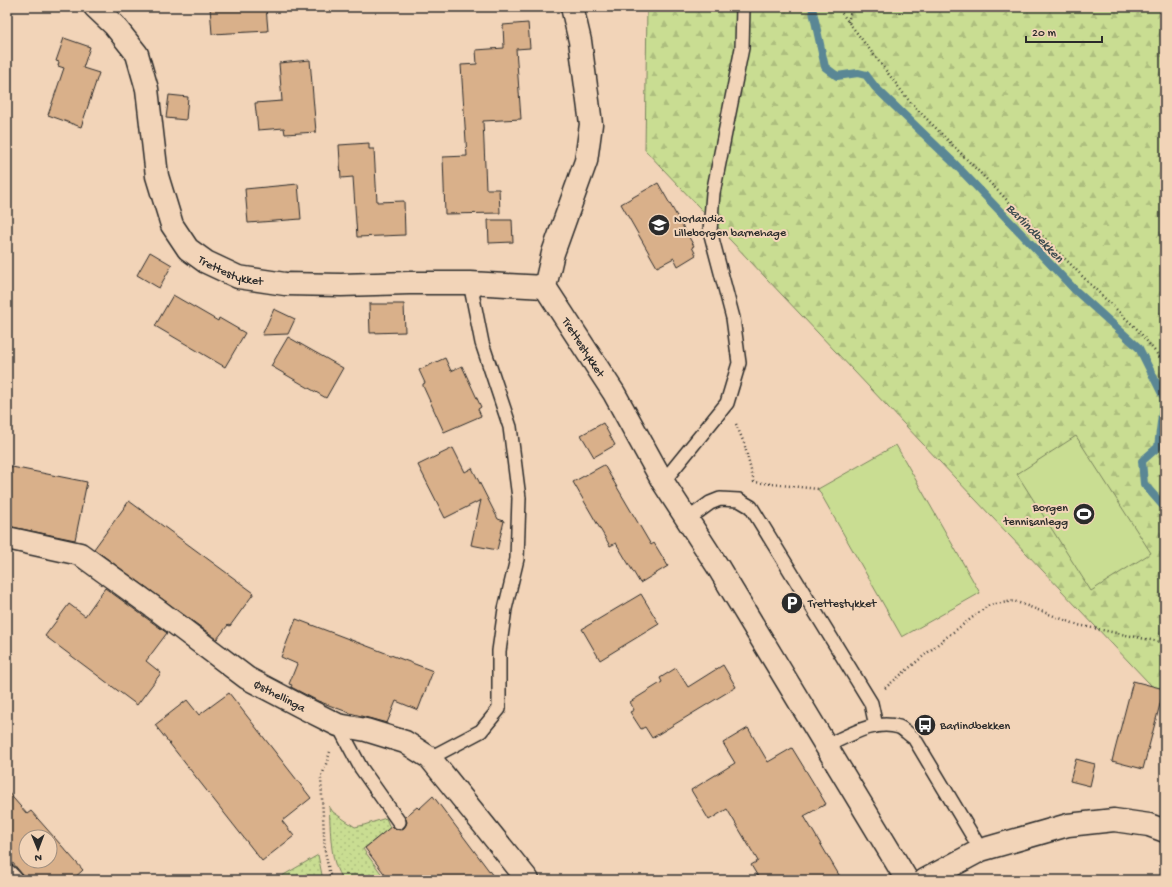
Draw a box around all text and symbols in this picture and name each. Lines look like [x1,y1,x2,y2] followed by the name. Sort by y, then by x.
[1026,18,1102,44] scale bar
[1032,27,1057,41] text: 20 m
[1002,201,1067,267] water label: Barlindbekken
[646,212,672,238] school or university icon: Norlandia Lilleborgen barnehage
[674,213,787,241] place label: Norlandia Lilleborgen barnehage
[194,253,265,290] street label: Trettestykket
[557,315,607,381] street label: Trettestykket
[1071,501,1097,527] sports icon: Borgen tennisanlegg
[1003,502,1068,530] place label: Borgen tennisanlegg
[779,590,805,616] parking icon: Trettestykket
[807,598,877,612] place label: Trettestykket
[251,678,308,717] street label: Østhellinga
[912,712,938,738] bus stop icon: Barlindbekken
[939,720,1010,734] place label: Barlindbekken
[18,829,58,869] north arrow
[34,851,42,863] text: N

